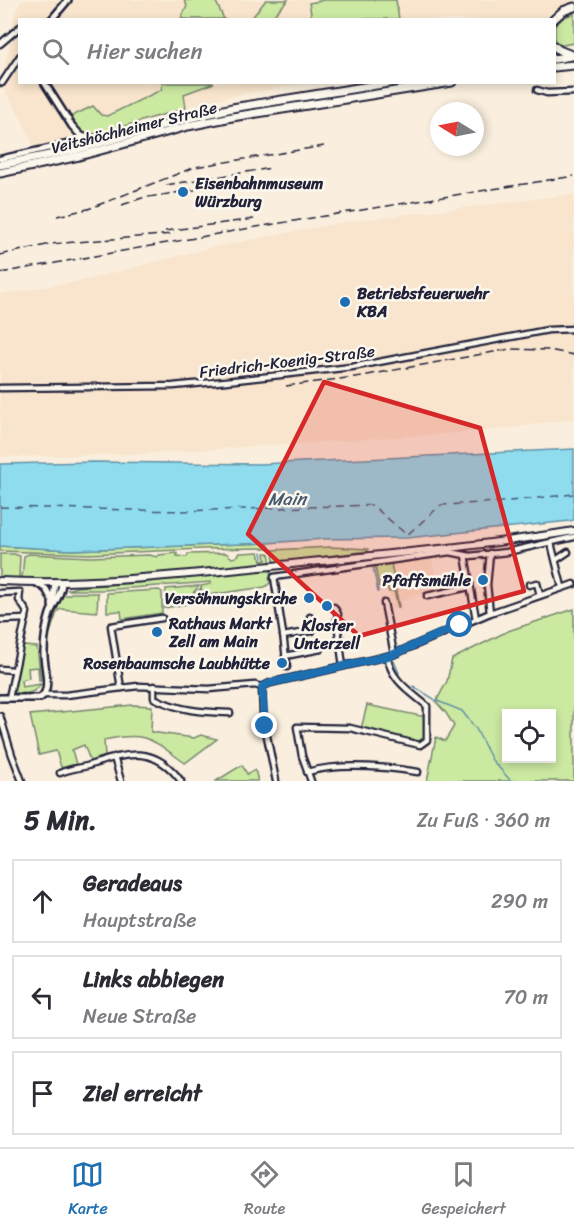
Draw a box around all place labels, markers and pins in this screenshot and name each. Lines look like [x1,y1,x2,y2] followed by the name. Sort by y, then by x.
[195,169,323,216] place label: Eisenbahnmuseum Würzburg
[176,185,190,199] marker: Eisenbahnmuseum Würzburg
[356,279,491,326] place label: Betriebsfeuerwehr KBA
[338,295,352,309] marker: Betriebsfeuerwehr KBA
[383,566,472,595] place label: Pfaffsmühle
[476,573,490,587] marker: Pfaffsmühle
[165,584,298,613] place label: Versöhnungskirche
[302,591,316,605] marker: Versöhnungskirche
[320,599,334,613] marker: Kloster Unterzell
[168,609,274,656] place label: Rathaus Markt Zell am Main
[294,611,361,658] place label: Kloster Unterzell
[150,625,164,639] marker: Rathaus Markt Zell am Main
[82,649,271,678] place label: Rosenbaumsche Laubhütte
[275,656,289,670] marker: Rosenbaumsche Laubhütte

